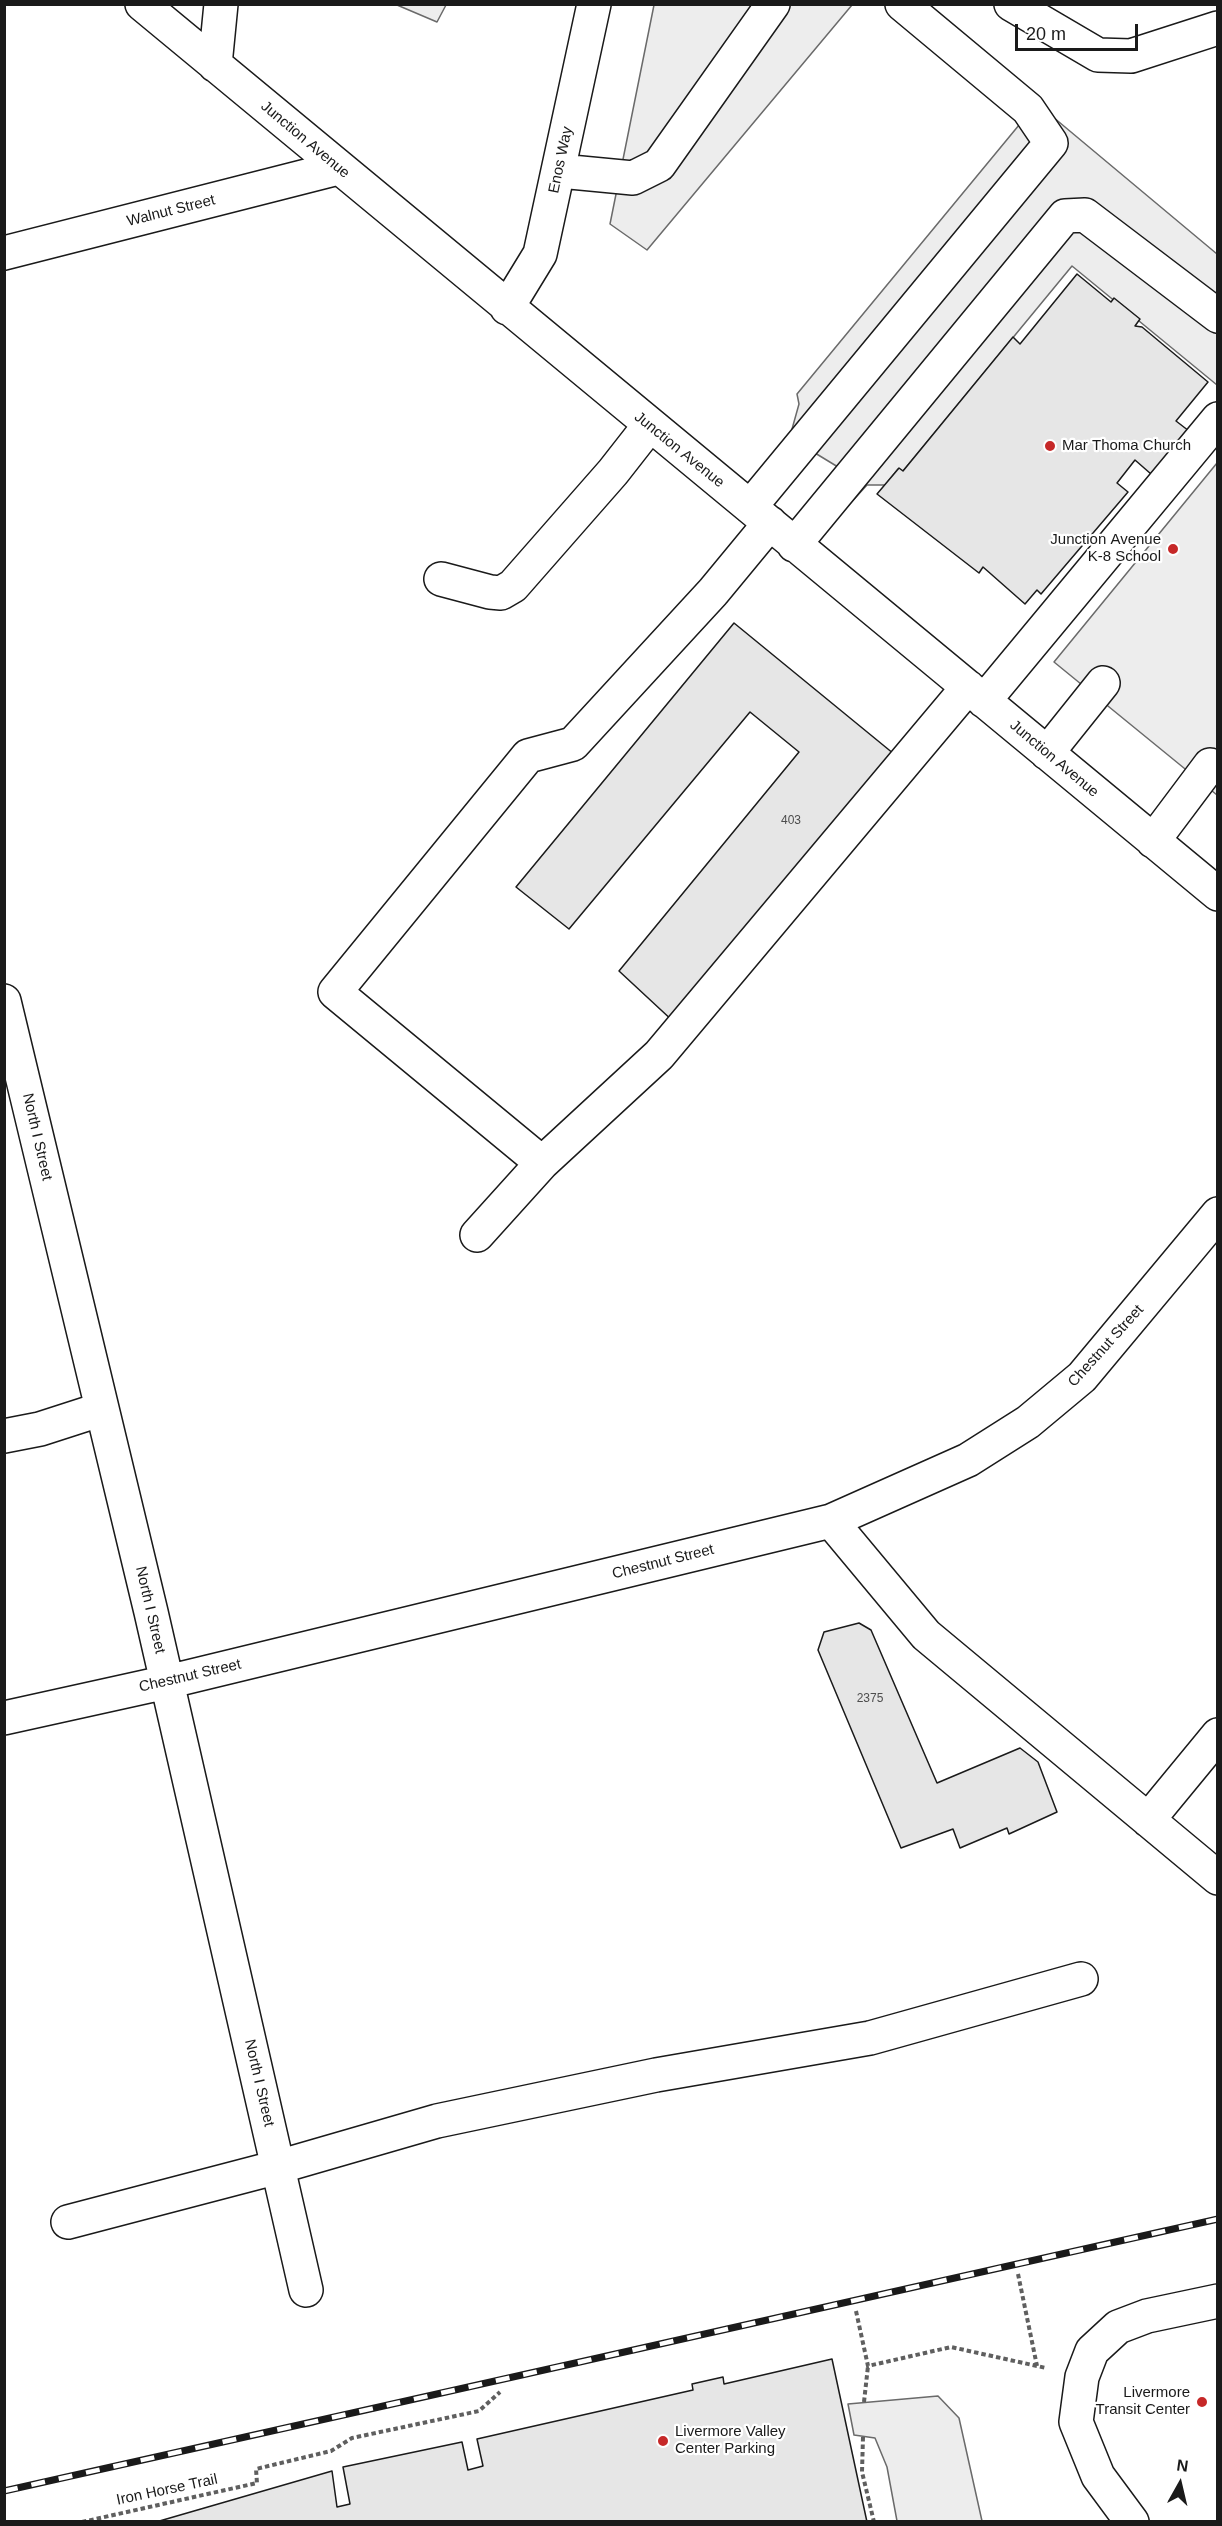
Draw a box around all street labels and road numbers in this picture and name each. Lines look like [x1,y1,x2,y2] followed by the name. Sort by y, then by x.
[257,98,353,182] street label: Junction Avenue
[545,125,577,195] street label: Enos Way
[125,191,217,231] street label: Walnut Street
[630,408,728,492] street label: Junction Avenue
[1006,717,1102,801] street label: Junction Avenue
[18,1092,56,1182] street label: North I Street
[1064,1301,1148,1391] street label: Chestnut Street
[610,1541,716,1583] street label: Chestnut Street
[131,1565,169,1655] street label: North I Street
[137,1656,243,1696] street label: Chestnut Street
[240,2038,278,2128] street label: North I Street
[115,2471,219,2509] street label: Iron Horse Trail

